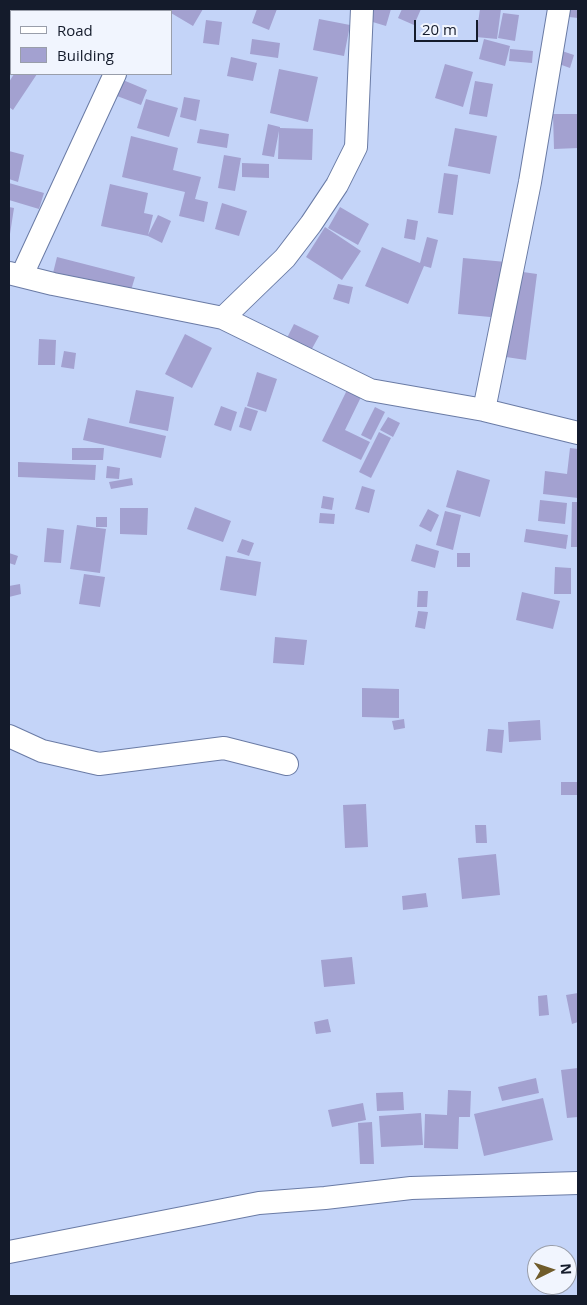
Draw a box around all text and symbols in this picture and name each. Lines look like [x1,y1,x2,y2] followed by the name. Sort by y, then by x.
[10,10,172,75] legend
[417,10,481,42] scale bar
[422,19,457,39] text: 20 m
[57,20,93,40] text: Road
[57,45,114,65] text: Building
[527,1245,577,1295] north arrow
[557,1263,576,1275] text: N

